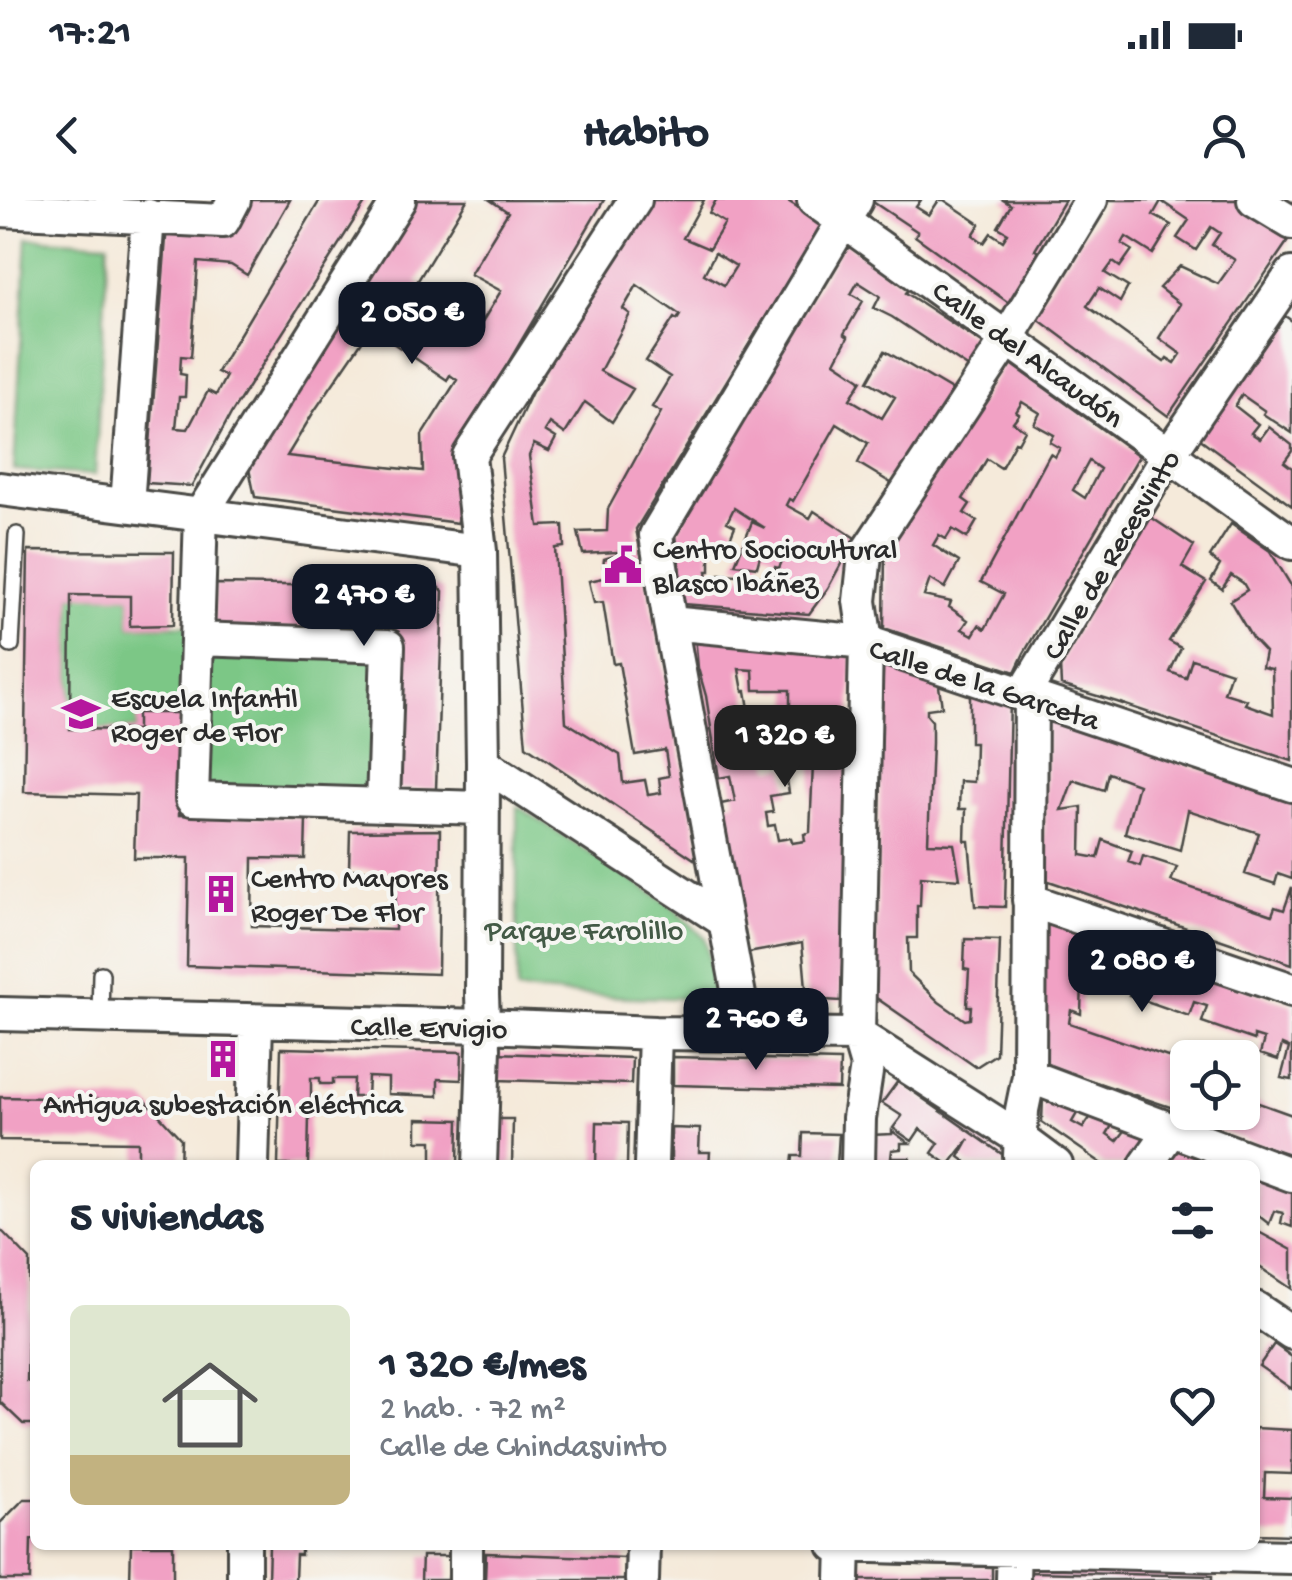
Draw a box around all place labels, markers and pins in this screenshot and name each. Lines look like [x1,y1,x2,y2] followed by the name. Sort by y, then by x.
[320,282,504,367] pin: 2 050 €
[652,535,897,604] place label: Centro Sociocultural Blasco Ibáñez
[602,544,644,586] public building icon: Centro Sociocultural Blasco Ibáñez
[272,564,456,649] pin: 2 470 €
[111,684,298,753] place label: Escuela Infantil Roger de Flor
[60,693,102,735] school or university icon: Escuela Infantil Roger de Flor
[693,705,877,790] pin: 1 320 €
[251,864,448,933] place label: Centro Mayores Roger De Flor
[200,873,242,915] building icon: Centro Mayores Roger De Flor
[1050,930,1234,1015] pin: 2 080 €
[664,988,848,1073] pin: 2 760 €
[202,1038,244,1080] building icon: Antigua subestación eléctrica
[43,1090,404,1125] place label: Antigua subestación eléctrica

